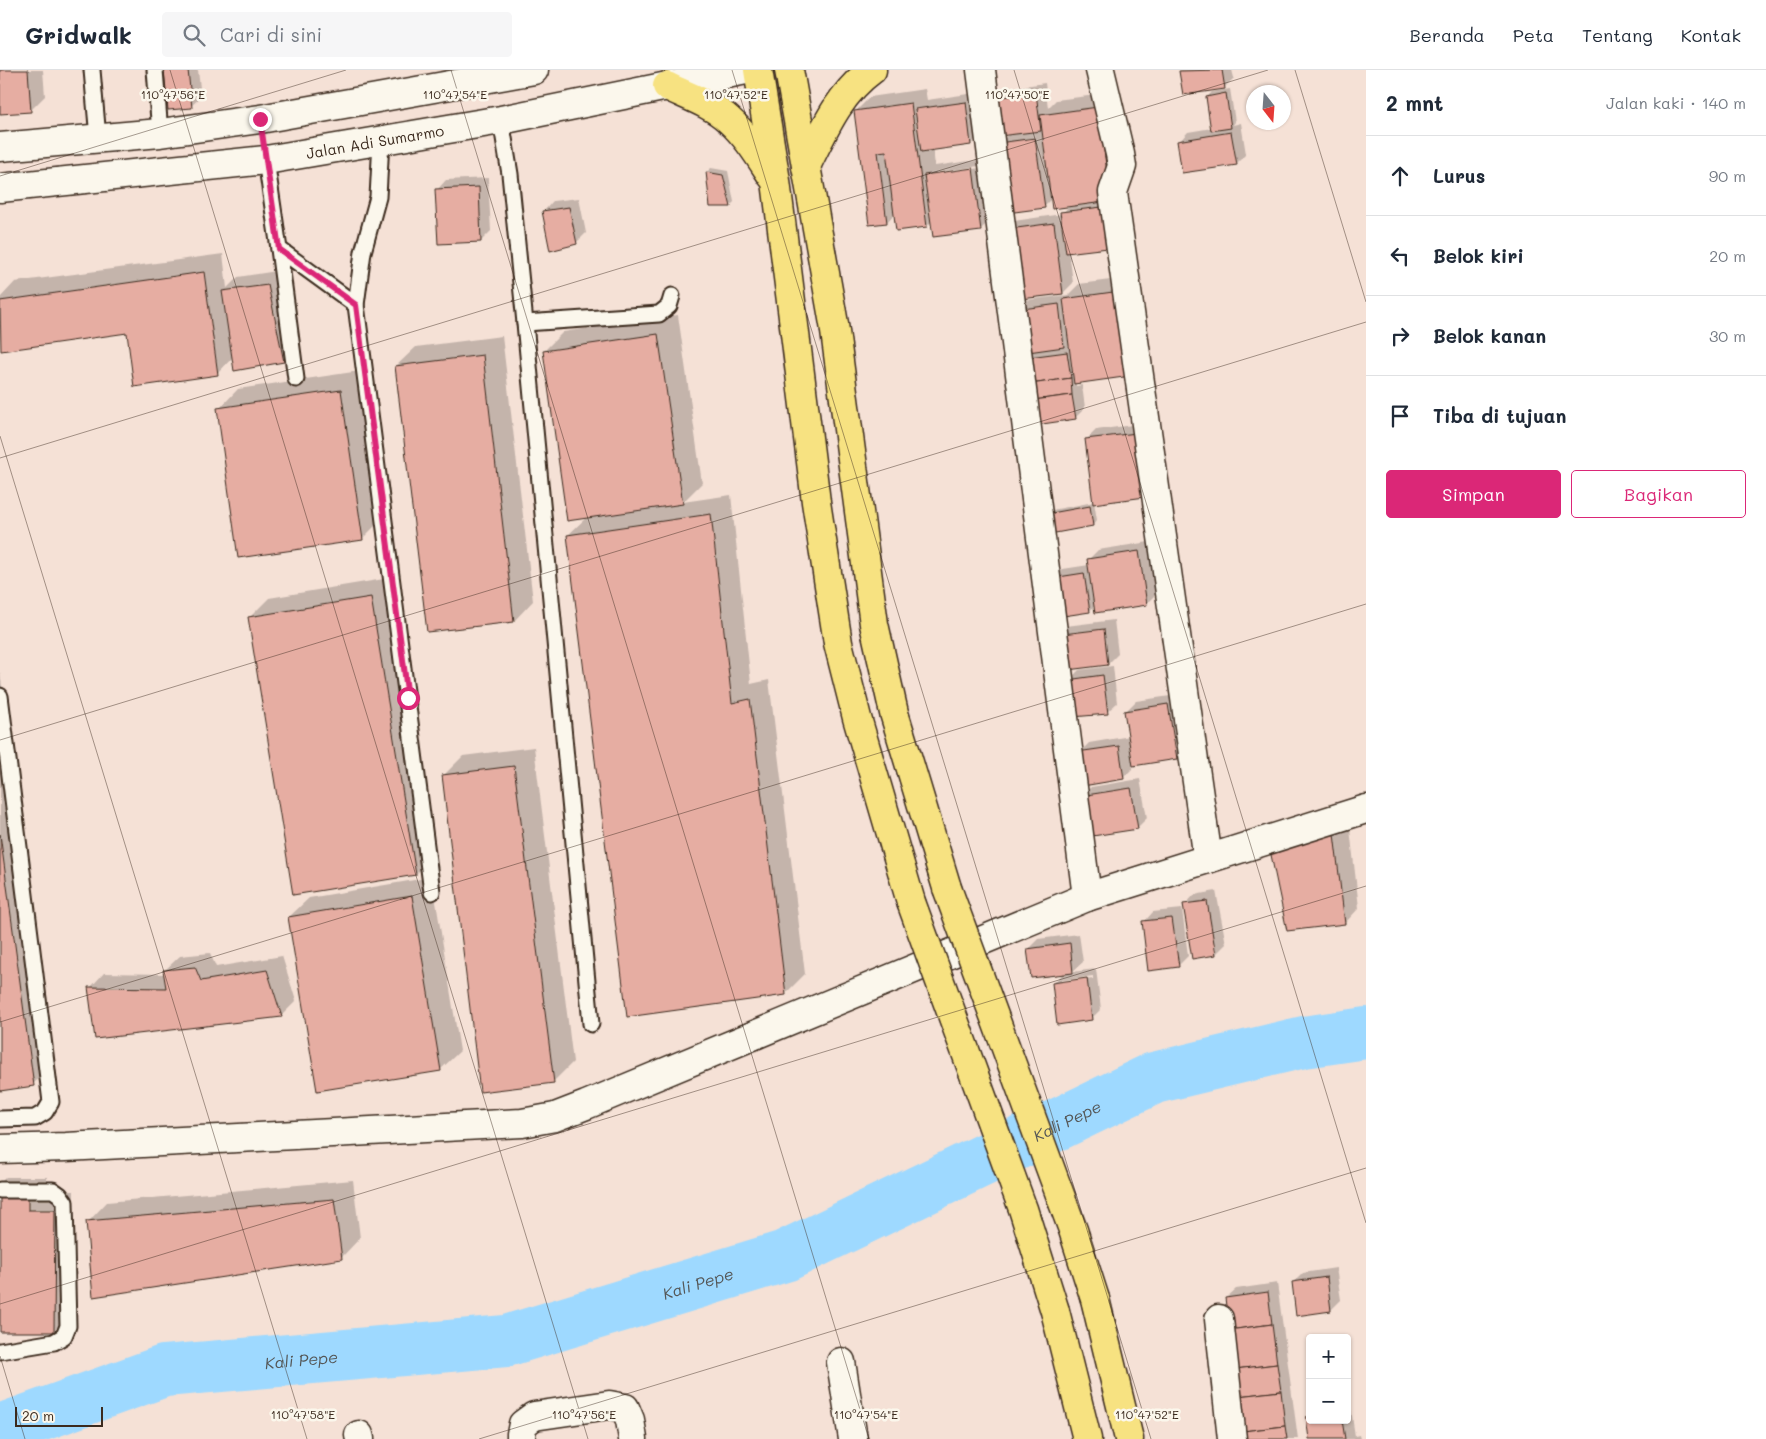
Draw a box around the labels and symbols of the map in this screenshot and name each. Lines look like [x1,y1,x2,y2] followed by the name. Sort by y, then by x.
[1246,85,1291,130] north arrow
[141,86,205,102] text: 110°47'56"E
[423,86,487,102] text: 110°47'54"E
[704,86,768,102] text: 110°47'52"E
[985,86,1049,102] text: 110°47'50"E
[249,108,272,131] route end
[304,120,446,163] street label: Jalan Adi Sumarmo
[397,687,420,710] route start
[1029,1095,1104,1145] water label: Kali Pepe
[660,1262,736,1303] water label: Kali Pepe
[264,1345,339,1373] water label: Kali Pepe
[15,1404,102,1427] scale bar
[271,1406,335,1422] text: 110°47'58"E
[552,1406,616,1422] text: 110°47'56"E
[834,1406,898,1422] text: 110°47'54"E
[1115,1406,1179,1422] text: 110°47'52"E

